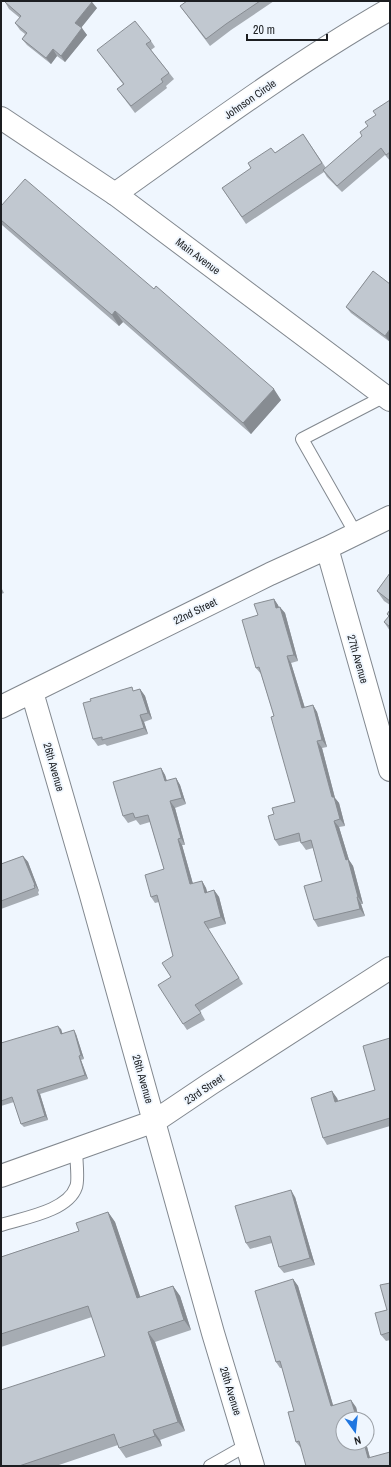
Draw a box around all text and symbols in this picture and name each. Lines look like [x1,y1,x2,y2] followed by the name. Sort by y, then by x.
[247,16,327,42] scale bar
[253,22,275,38] text: 20 m
[221,76,279,122] street label: Johnson Circle
[173,235,223,277] street label: Main Avenue
[171,594,219,628] street label: 22nd Street
[344,633,372,685] street label: 27th Avenue
[40,741,68,793] street label: 26th Avenue
[129,1053,157,1105] street label: 26th Avenue
[182,1070,227,1107] street label: 23rd Street
[217,1365,245,1417] street label: 26th Avenue
[335,1411,375,1451] north arrow
[353,1433,363,1448] text: N

